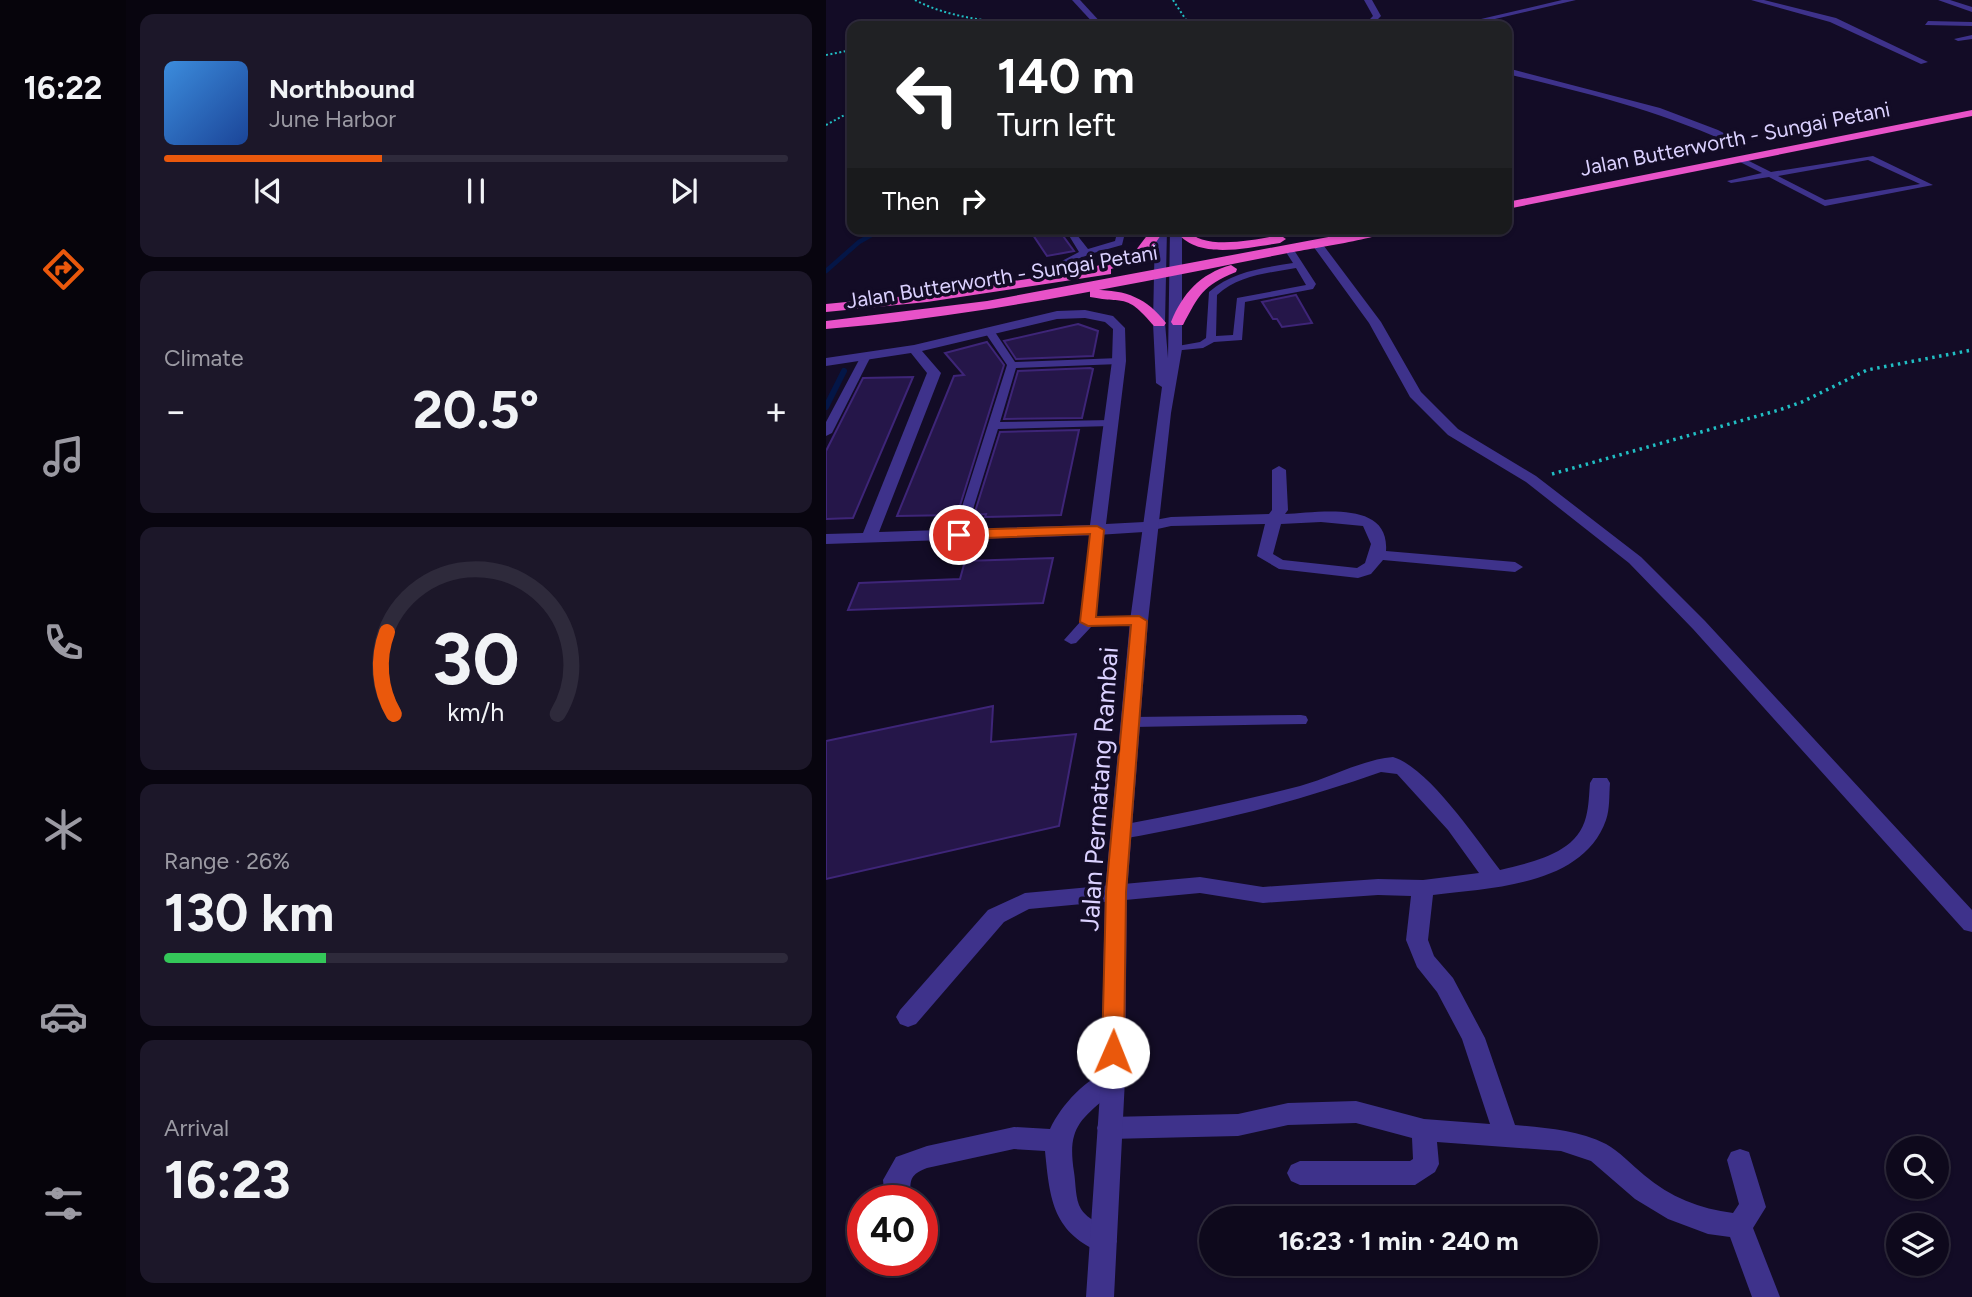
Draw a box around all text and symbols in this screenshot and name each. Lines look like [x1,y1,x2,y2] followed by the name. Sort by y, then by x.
[997,46,1135,105] text: 140 m
[882,49,973,140] icon: left
[24,69,102,107] text: 16:22
[269,73,415,105] text: Northbound
[1578,96,1892,181] street label: Jalan Butterworth - Sungai Petani
[269,105,396,133] text: June Harbor
[997,106,1116,144] text: Turn left
[249,172,287,210] icon: previous
[457,172,495,210] icon: pause
[665,172,703,210] icon: next
[954,182,992,220] icon: right
[882,185,940,217] text: Then
[844,240,1159,313] street label: Jalan Butterworth - Sungai Petani
[39,245,88,294] icon: directions
[164,344,243,372] text: Climate
[413,379,539,441] text: 20.5°
[164,388,188,434] text: −
[764,388,788,434] text: +
[39,432,88,481] icon: music
[929,505,989,565] pin
[940,516,978,554] icon: arrive
[432,616,520,703] text: 30
[39,618,88,667] icon: phone
[1073,646,1125,932] street label: Jalan Permatang Rambai
[447,697,505,727] text: km/h
[39,805,88,854] icon: climate
[164,847,290,875] text: Range · 26%
[164,882,334,944] text: 130 km
[39,992,88,1041] icon: car
[1076,1015,1150,1089] position arrow
[164,1114,229,1142] text: Arrival
[1886,1136,1949,1276] map controls
[1886,1136,1949,1199] button: search
[164,1149,291,1211] text: 16:23
[39,1179,88,1228] icon: filters
[847,1185,938,1276] speed limit sign: 40
[1886,1213,1949,1276] button: layers
[1278,1225,1519,1257] text: 16:23 · 1 min · 240 m

